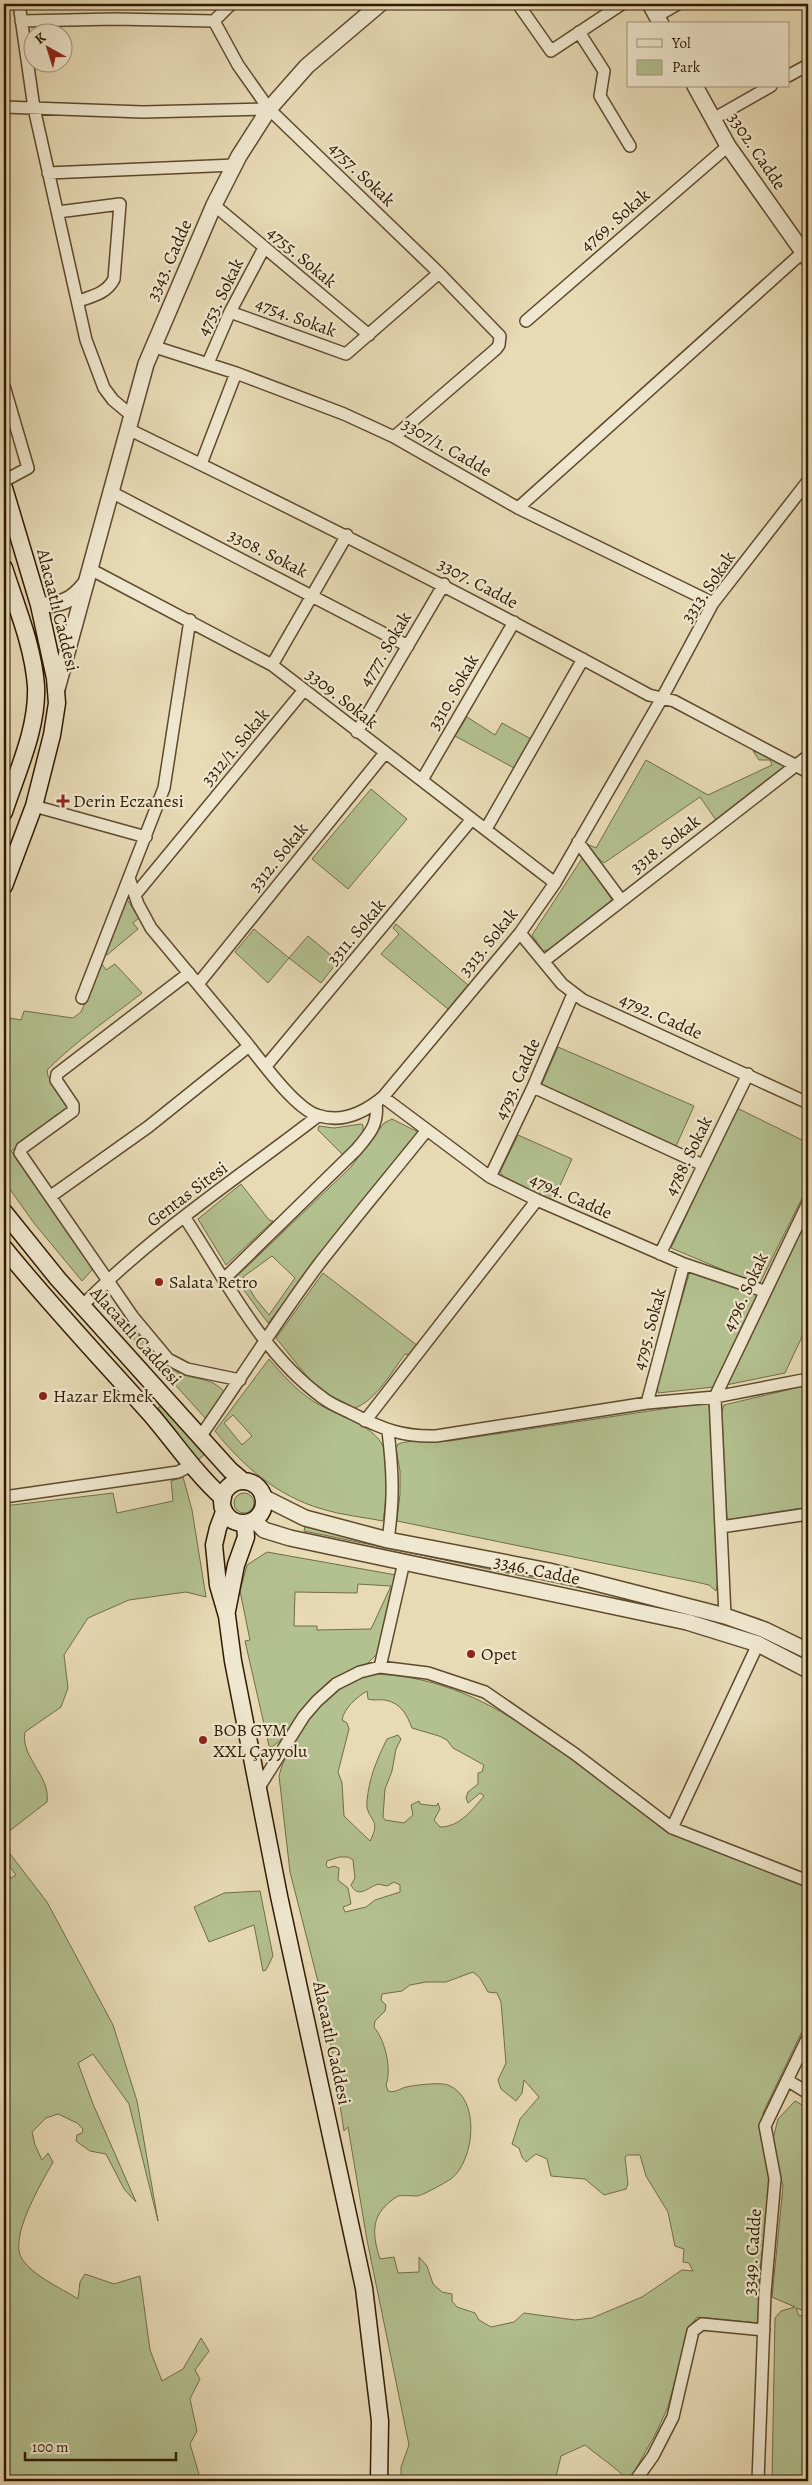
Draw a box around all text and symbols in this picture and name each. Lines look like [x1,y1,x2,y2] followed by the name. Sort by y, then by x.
[22,22,72,72] north arrow
[627,22,790,88] legend
[31,28,50,49] text: K
[671,33,691,53] text: Yol
[672,57,701,77] text: Park
[722,107,792,195] street label: 3302. Cadde
[324,136,401,212] street label: 4757. Sokak
[575,183,655,257] street label: 4769. Sokak
[140,216,198,304] street label: 3343. Cadde
[262,221,342,293] street label: 4755. Sokak
[191,254,249,340] street label: 4753. Sokak
[252,291,340,343] street label: 4754. Sokak
[398,412,496,482] street label: 3307/1. Cadde
[224,523,312,583] street label: 3308. Sokak
[31,545,85,674] street label: Alacaatlı Caddesi
[675,547,741,627] street label: 3313. Sokak
[434,552,522,614] street label: 3307. Cadde
[353,607,417,691] street label: 4777. Sokak
[422,650,484,734] street label: 3310. Sokak
[301,662,383,734] street label: 3309. Sokak
[195,703,275,791] street label: 3312/1. Sokak
[73,789,184,813] place label: Derin Eczanesi
[57,795,69,807] marker: Derin Eczanesi
[625,809,705,879] street label: 3318. Sokak
[243,817,313,897] street label: 3312. Sokak
[321,894,391,970] street label: 3311. Sokak
[453,903,523,981] street label: 3313. Sokak
[616,987,706,1045] street label: 4792. Cadde
[488,1034,546,1124] street label: 4793. Cadde
[658,1112,718,1200] street label: 4788. Sokak
[142,1156,232,1232] street label: Gentas Sitesi
[526,1167,616,1225] street label: 4794. Cadde
[716,1248,774,1336] street label: 4796. Sokak
[169,1270,257,1294] place label: Salata Retro
[153,1276,165,1288] marker: Salata Retro
[84,1281,187,1391] street label: Alacaatlı Caddesi
[626,1285,672,1373] street label: 4795. Sokak
[53,1384,153,1408] place label: Hazar Ekmek
[37,1390,49,1402] marker: Hazar Ekmek
[492,1549,582,1591] street label: 3346. Cadde
[481,1642,517,1666] place label: Opet
[465,1648,477,1660] marker: Opet
[213,1718,308,1763] place label: BOB GYM XXL Çayyolu
[197,1734,209,1746] marker: BOB GYM XXL Çayyolu
[307,1978,357,2107] street label: Alacaatlı Caddesi
[737,2208,767,2296] street label: 3349. Cadde
[25,2430,176,2462] scale bar
[32,2437,69,2457] text: 100 m

